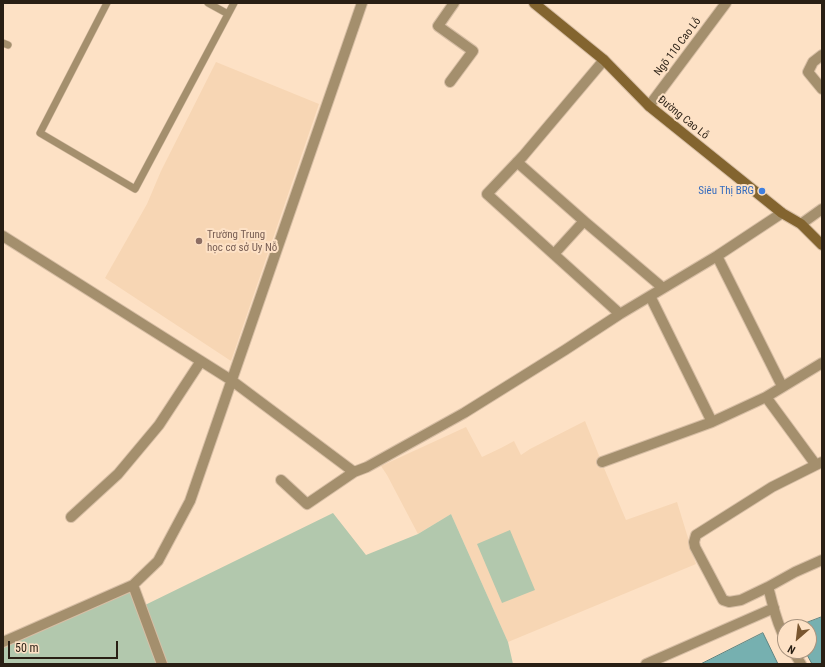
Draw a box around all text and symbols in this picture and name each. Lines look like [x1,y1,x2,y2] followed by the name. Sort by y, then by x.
[652,15,704,79] street label: Ngõ 110 Cao Lỗ
[655,93,711,143] street label: Đường Cao Lỗ
[698,184,754,198] place label: Siêu Thị BRG
[757,186,767,196] marker: Siêu Thị BRG
[207,228,277,254] place label: Trường Trung học cơ sở Uy Nỗ
[194,236,204,246] marker: Trường Trung học cơ sở Uy Nỗ
[777,619,817,659] north arrow
[10,633,120,659] scale bar
[15,641,39,655] text: 50 m
[786,642,798,656] text: N

